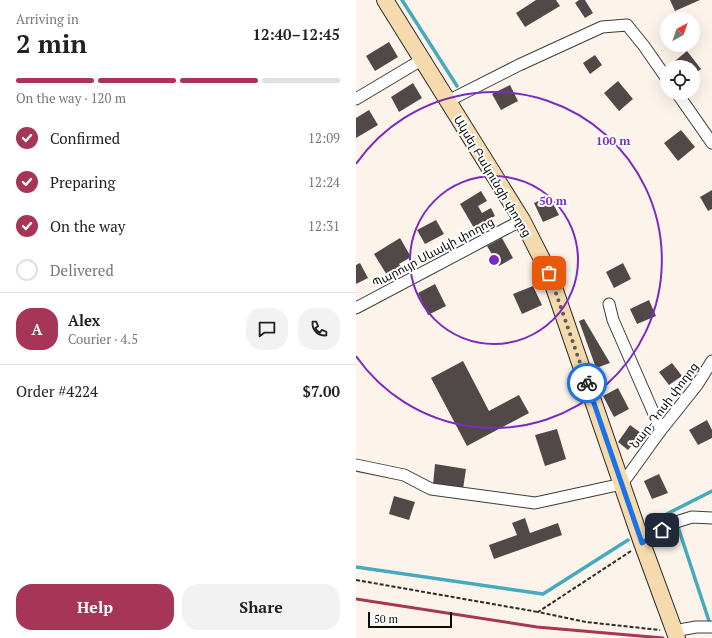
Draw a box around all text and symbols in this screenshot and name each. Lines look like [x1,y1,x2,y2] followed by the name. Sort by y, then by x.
[16,10,79,28] text: Arriving in
[660,12,700,52] north arrow
[660,12,700,100] map controls
[253,24,340,44] text: 12:40–12:45
[16,26,87,60] text: 2 min
[660,60,700,100] button: locate
[16,89,126,107] text: On the way · 120 m
[451,113,535,239] street label: Ակսել Բակունցի փողոց
[16,127,38,149] icon: check
[50,128,120,148] text: Confirmed
[308,129,340,147] text: 12:09
[596,133,630,148] text: 100 m
[16,171,38,193] icon: check
[50,172,115,192] text: Preparing
[308,173,340,191] text: 12:24
[539,193,567,208] text: 50 m
[369,213,497,291] street label: Պարույր Սևակի փողոց
[16,215,38,237] icon: check
[50,216,125,236] text: On the way
[308,217,340,235] text: 12:31
[487,253,501,267] centre of rings
[532,256,566,290] pin
[50,260,114,280] text: Delivered
[538,262,560,284] icon: bag
[246,308,288,350] button: chat
[298,308,340,350] button: phone
[68,310,100,330] text: Alex
[32,319,42,339] text: A
[68,330,138,348] text: Courier · 4.5
[627,359,701,451] street label: Նար-Դոսի փողոց
[567,363,607,403] courier
[576,372,598,394] icon: bike
[16,381,98,401] text: Order #4224
[302,381,340,401] text: $7.00
[645,513,679,547] pin
[651,519,673,541] icon: home
[16,584,174,630] button: Help
[182,584,340,630] button: Share
[368,610,452,629] scale bar
[374,612,398,626] text: 50 m

